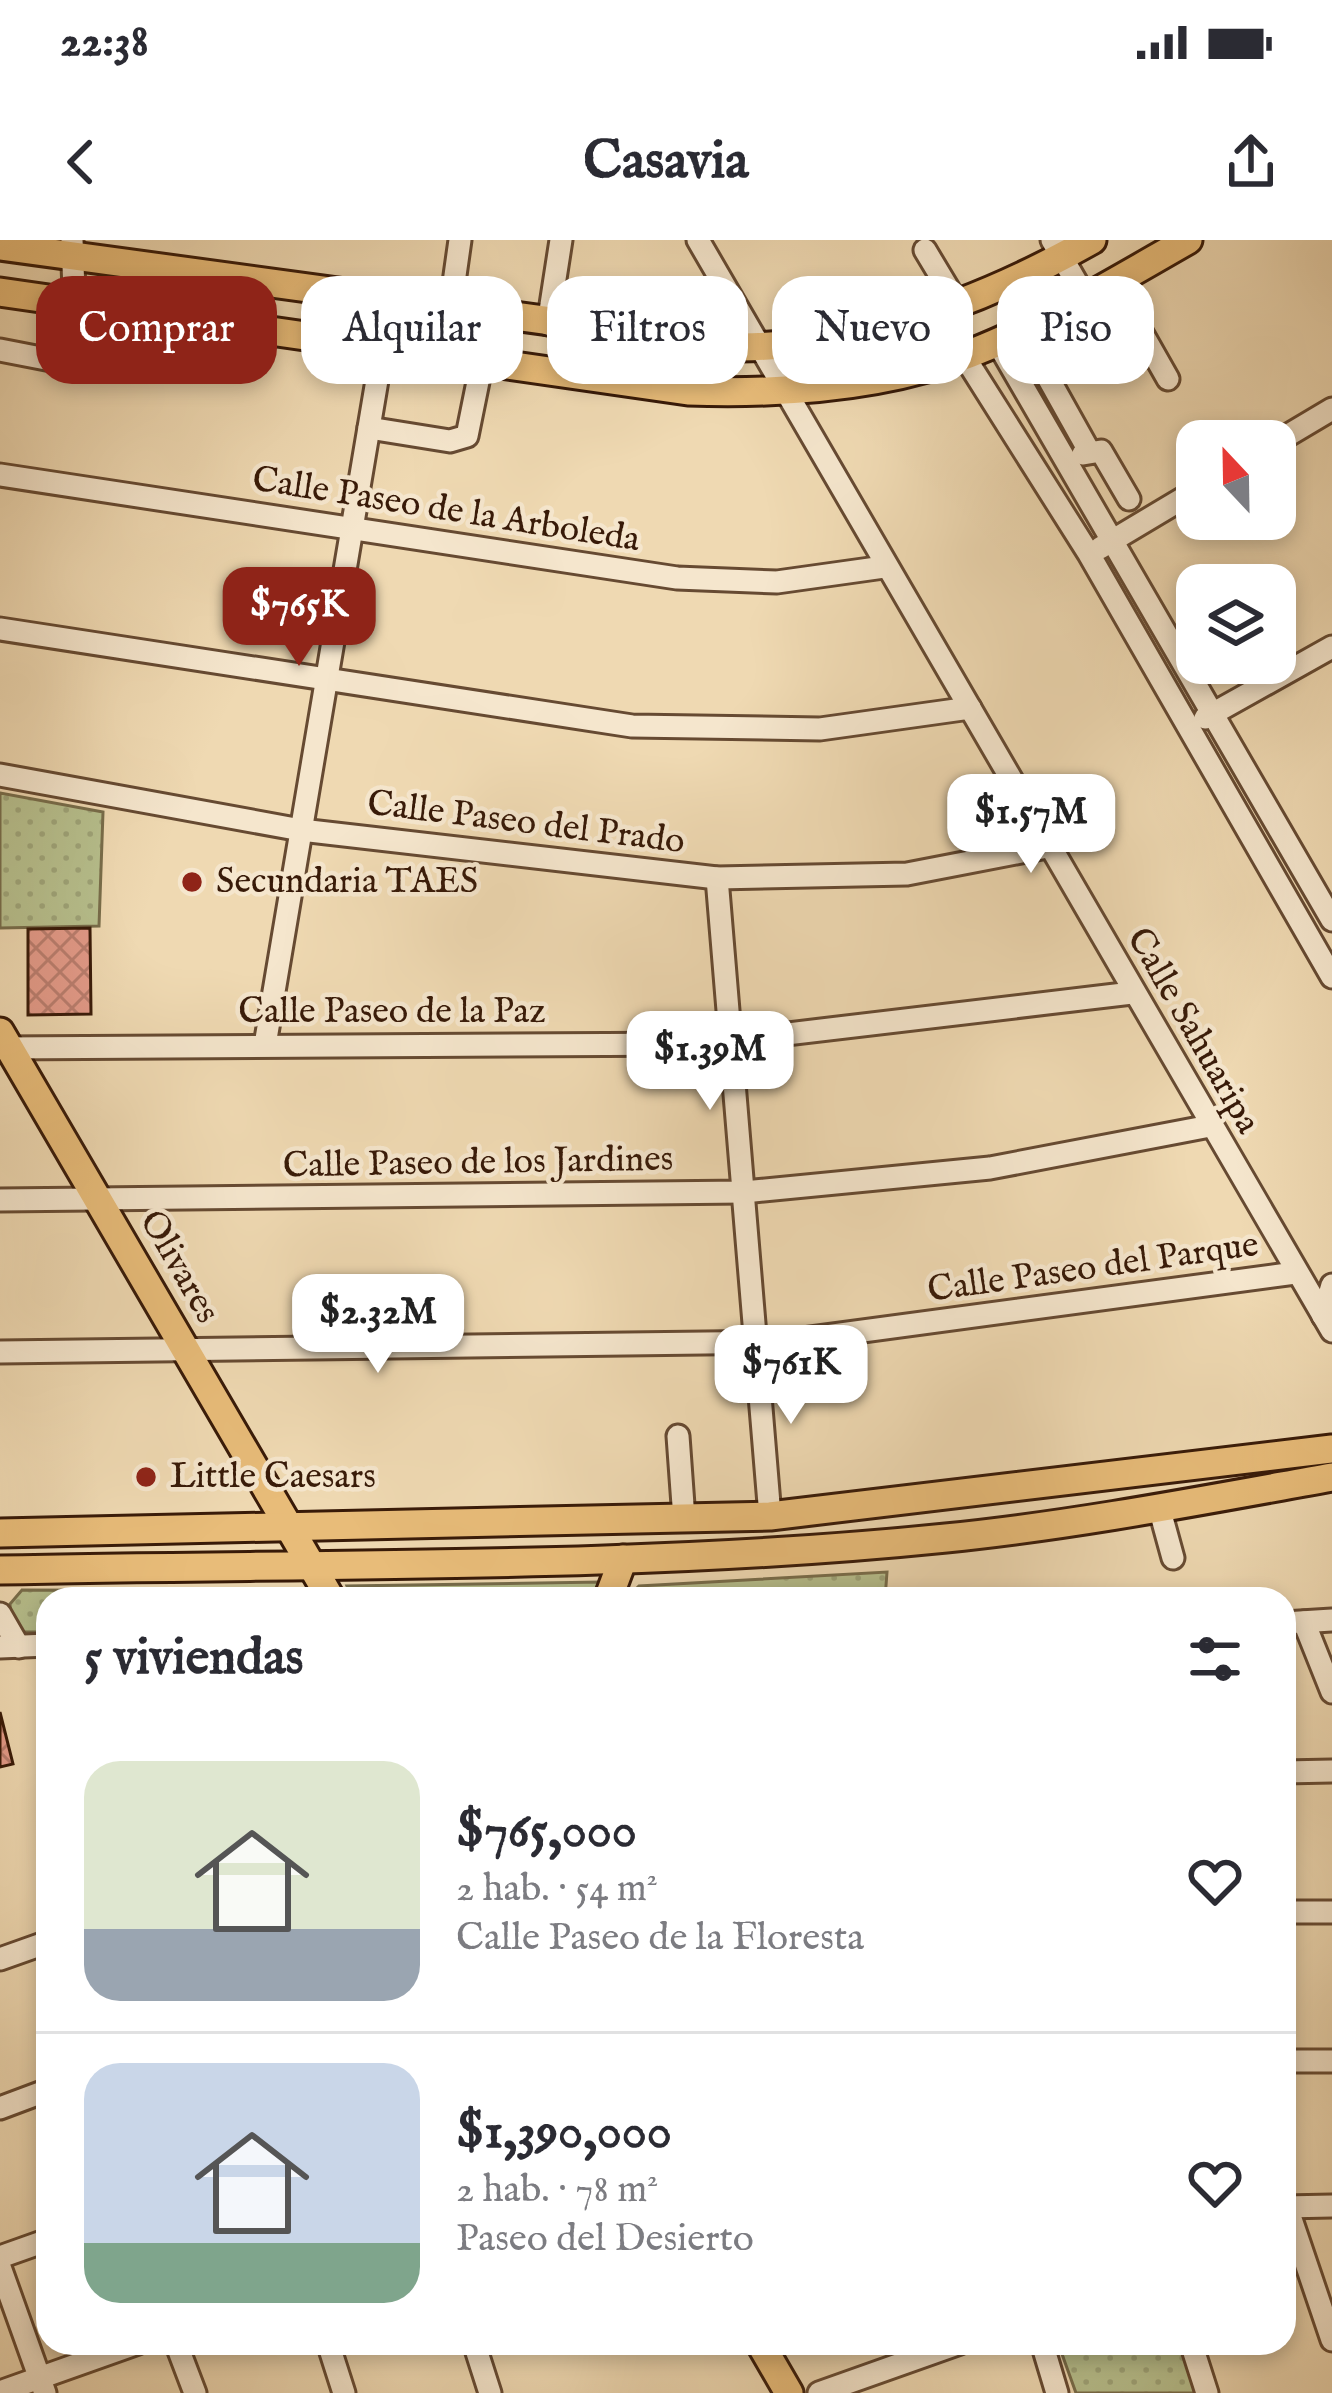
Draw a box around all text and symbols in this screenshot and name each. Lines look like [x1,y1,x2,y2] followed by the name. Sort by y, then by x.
[60,14,149,71] text: 22:38
[583,128,749,197] text: Casavia
[48,129,114,195] icon: back
[1218,129,1284,195] icon: share
[36,276,277,384] chip: Comprar
[301,276,523,384] chip: Alquilar
[547,276,748,384] chip: Filtros
[772,276,973,384] chip: Nuevo
[997,276,1154,384] chip: Piso
[1176,420,1296,540] north arrow
[1176,420,1296,684] map controls
[249,457,643,563] street label: Calle Paseo de la Arboleda
[1176,564,1296,684] button: layers
[215,567,383,669] pin: $765K
[250,581,348,630] text: $765K
[933,774,1129,876] pin: $1.57M
[365,781,687,865] street label: Calle Paseo del Prado
[974,788,1088,837] text: $1.57M
[216,859,478,905] place label: Secundaria TAES
[179,869,205,895] marker: Secundaria TAES
[1116,920,1271,1143] street label: Calle Sahuaripa
[238,989,546,1035] street label: Calle Paseo de la Paz
[612,1011,808,1113] pin: $1.39M
[654,1025,766,1074] text: $1.39M
[282,1137,674,1189] street label: Calle Paseo de los Jardines
[128,1202,230,1332] street label: Olivares
[925,1222,1261,1314] street label: Calle Paseo del Parque
[280,1274,476,1376] pin: $2.32M
[319,1288,437,1337] text: $2.32M
[707,1325,875,1427] pin: $761K
[742,1339,840,1388] text: $761K
[170,1454,376,1500] place label: Little Caesars
[133,1464,159,1490] marker: Little Caesars
[1182,1626,1248,1692] icon: filters
[84,1627,303,1692] text: 5 viviendas
[456,1800,637,1865] text: $765,000
[180,1809,324,1953] icon: home
[1182,1848,1248,1914] icon: heart
[456,1865,658,1914] text: 2 hab. · 54 m²
[456,1914,864,1963] text: Calle Paseo de la Floresta
[456,2101,672,2166] text: $1,390,000
[180,2111,324,2255] icon: home
[1182,2150,1248,2216] icon: heart
[456,2166,658,2215] text: 2 hab. · 78 m²
[456,2215,754,2264] text: Paseo del Desierto

